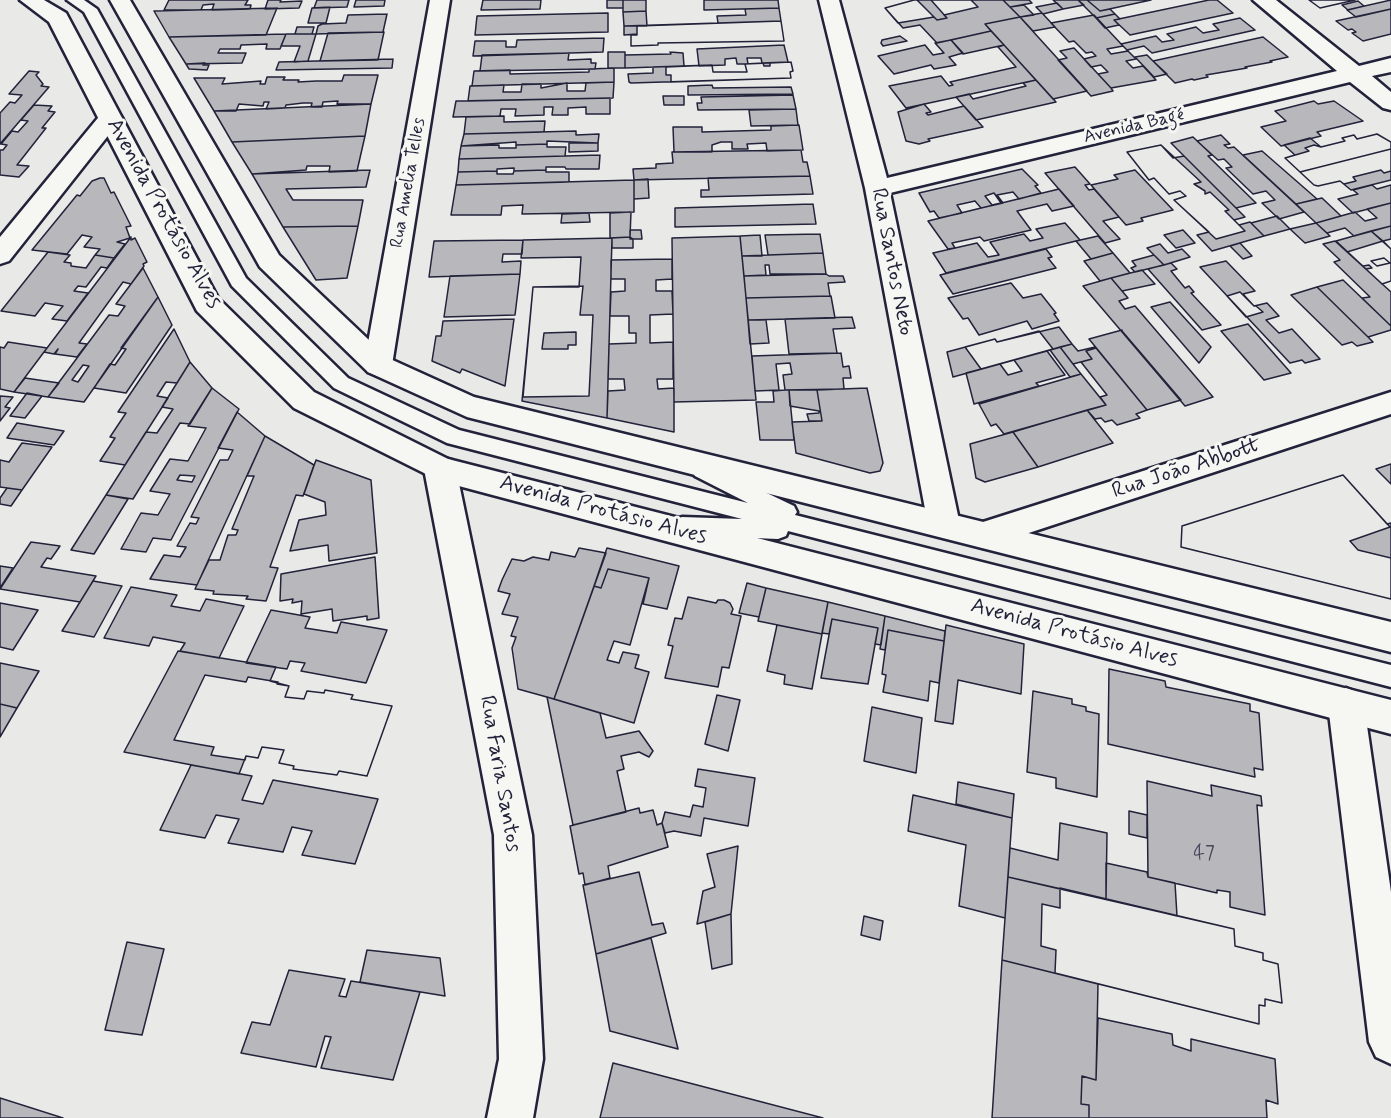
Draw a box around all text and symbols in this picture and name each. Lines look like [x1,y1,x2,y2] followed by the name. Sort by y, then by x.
[1082,105,1186,149] street label: Avenida Bagé
[100,114,226,314] street label: Avenida Protásio Alves
[387,116,431,250] street label: Rua Amelia Telles
[864,186,918,338] street label: Rua Santos Neto
[1109,432,1265,506] street label: Rua João Abbott
[497,471,709,551] street label: Avenida Protásio Alves
[968,594,1180,674] street label: Avenida Protásio Alves
[472,694,526,854] street label: Rua Faria Santos
[1193,843,1215,867] house number: 47

